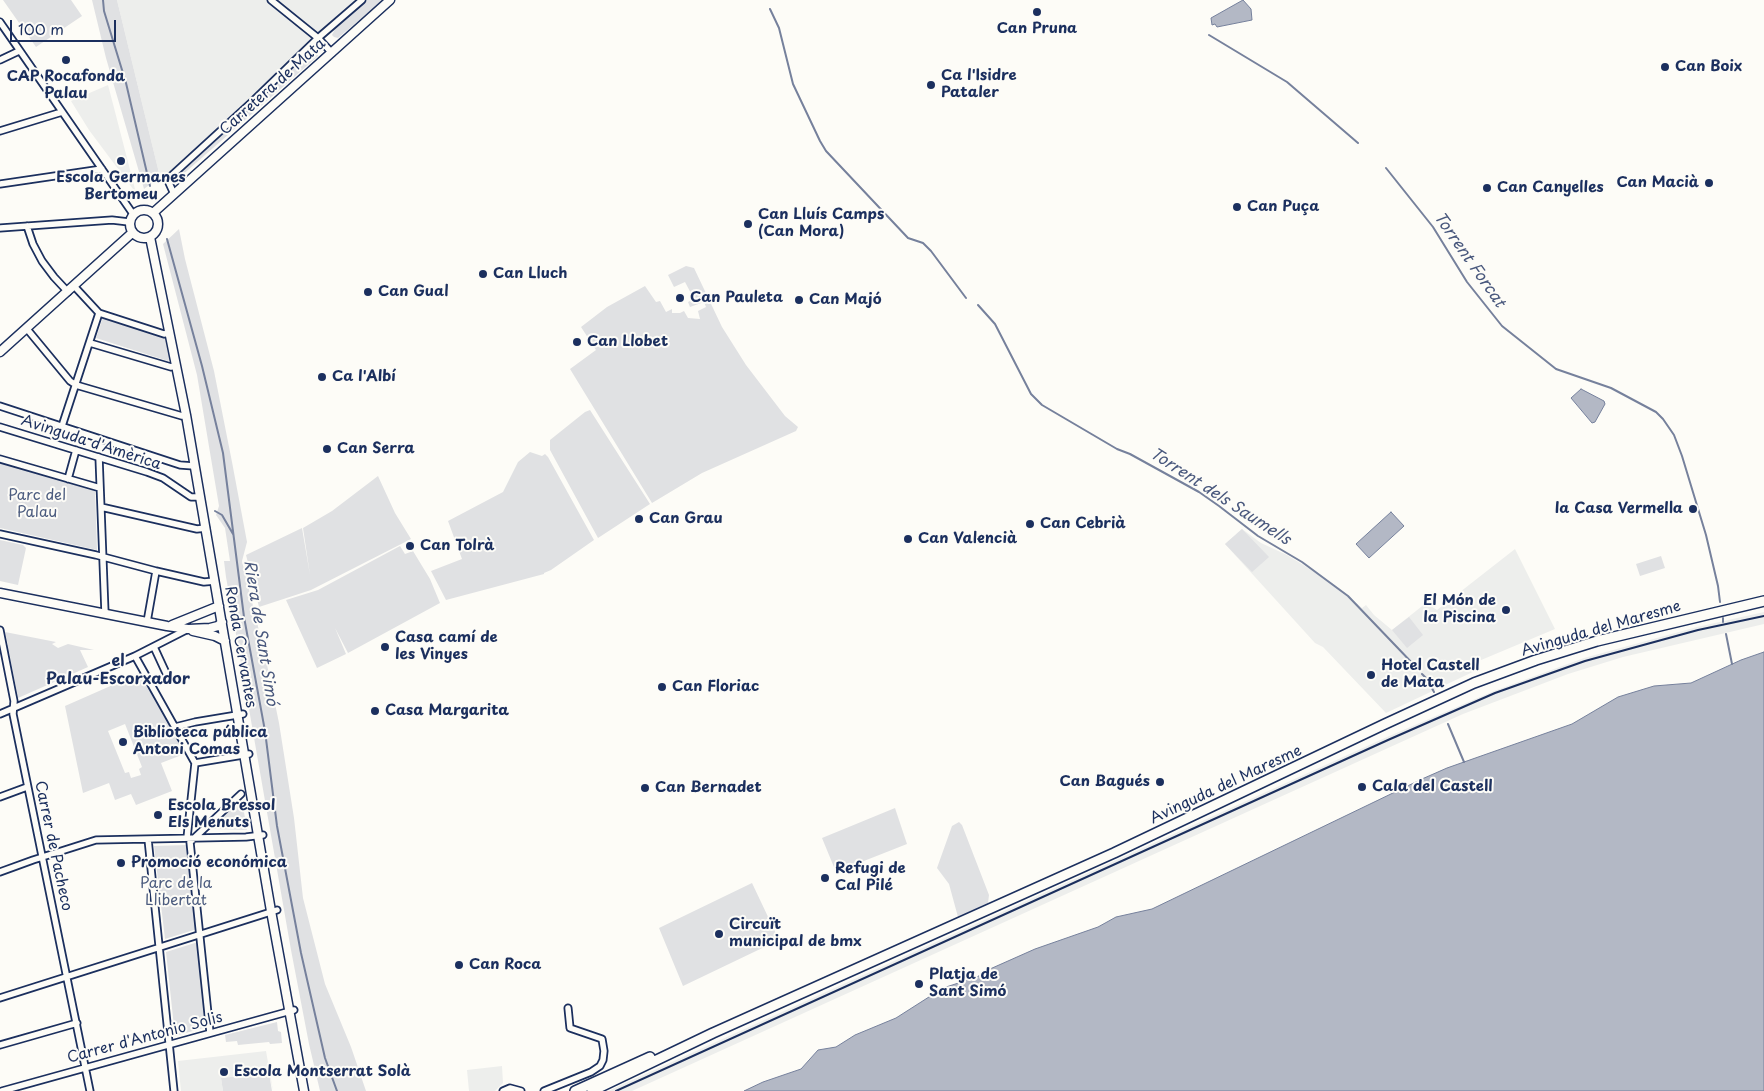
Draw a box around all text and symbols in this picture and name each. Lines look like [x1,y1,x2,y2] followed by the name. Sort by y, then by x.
[1031,6,1043,18] marker: Can Pruna
[12,10,119,42] scale bar
[18,17,64,40] text: 100 m
[997,20,1077,38] place label: Can Pruna
[217,35,329,139] street label: Carretera de Mata
[60,54,72,66] marker: CAP Rocafonda Palau
[1675,58,1742,76] place label: Can Boix
[1659,61,1671,73] marker: Can Boix
[941,67,1017,102] place label: Ca l'Isidre Pataler
[7,68,125,103] place label: CAP Rocafonda Palau
[925,79,937,91] marker: Ca l'Isidre Pataler
[115,155,127,167] marker: Escola Germanes Bertomeu
[56,169,186,204] place label: Escola Germanes Bertomeu
[1616,174,1699,192] place label: Can Macià
[1703,177,1715,189] marker: Can Macià
[1497,179,1604,197] place label: Can Canyelles
[1481,182,1493,194] marker: Can Canyelles
[1247,198,1319,216] place label: Can Puça
[1231,201,1243,213] marker: Can Puça
[758,206,884,241] place label: Can Lluís Camps (Can Mora)
[1429,209,1509,311] water label: Torrent Forcat
[742,218,754,230] marker: Can Lluís Camps (Can Mora)
[493,265,567,283] place label: Can Lluch
[477,268,489,280] marker: Can Lluch
[378,283,448,301] place label: Can Gual
[362,286,374,298] marker: Can Gual
[690,289,783,307] place label: Can Pauleta
[809,291,881,309] place label: Can Majó
[674,292,686,304] marker: Can Pauleta
[793,294,805,306] marker: Can Majó
[587,333,668,351] place label: Can Llobet
[571,336,583,348] marker: Can Llobet
[332,368,396,386] place label: Ca l'Albí
[316,371,328,383] marker: Ca l'Albí
[19,412,163,474] street label: Avinguda d'Amèrica
[337,440,415,458] place label: Can Serra
[321,443,333,455] marker: Can Serra
[1146,444,1294,550] water label: Torrent dels Saumells
[8,487,66,522] park label: Parc del Palau
[1555,500,1683,518] place label: la Casa Vermella
[1687,503,1699,515] marker: la Casa Vermella
[649,510,723,528] place label: Can Grau
[633,513,645,525] marker: Can Grau
[1040,515,1126,533] place label: Can Cebrià
[1024,518,1036,530] marker: Can Cebrià
[918,530,1017,548] place label: Can Valencià
[902,533,914,545] marker: Can Valencià
[420,537,494,555] place label: Can Tolrà
[404,540,416,552] marker: Can Tolrà
[239,559,281,707] water label: Riera de Sant Simó
[220,585,260,709] street label: Ronda Cervantes
[1423,592,1496,627] place label: El Món de la Piscina
[1519,598,1683,660] street label: Avinguda del Maresme
[1500,604,1512,616] marker: El Món de la Piscina
[395,629,498,664] place label: Casa camí de les Vinyes
[379,641,391,653] marker: Casa camí de les Vinyes
[46,652,190,690] district label: el Palau-Escorxador
[1381,657,1480,692] place label: Hotel Castell de Mata
[1365,669,1377,681] marker: Hotel Castell de Mata
[672,678,759,696] place label: Can Floriac
[656,681,668,693] marker: Can Floriac
[385,702,509,720] place label: Casa Margarita
[369,705,381,717] marker: Casa Margarita
[133,724,268,759] place label: Biblioteca pública Antoni Comas
[117,736,129,748] marker: Biblioteca pública Antoni Comas
[1147,742,1305,828] street label: Avinguda del Maresme
[1060,773,1150,791] place label: Can Bagués
[1154,776,1166,788] marker: Can Bagués
[1372,778,1492,796] place label: Cala del Castell
[30,779,76,913] street label: Carrer de Pacheco
[655,779,762,797] place label: Can Bernadet
[1356,781,1368,793] marker: Cala del Castell
[639,782,651,794] marker: Can Bernadet
[168,797,275,832] place label: Escola Bressol Els Menuts
[152,809,164,821] marker: Escola Bressol Els Menuts
[131,854,287,872] place label: Promoció económica
[115,857,127,869] marker: Promoció económica
[835,860,906,895] place label: Refugi de Cal Pilé
[819,872,831,884] marker: Refugi de Cal Pilé
[140,875,212,910] park label: Parc de la Llibertat
[729,916,862,951] place label: Circuït municipal de bmx
[713,928,725,940] marker: Circuït municipal de bmx
[469,956,541,974] place label: Can Roca
[453,959,465,971] marker: Can Roca
[929,966,1006,1001] place label: Platja de Sant Simó
[913,978,925,990] marker: Platja de Sant Simó
[65,1009,225,1067] street label: Carrer d'Antonio Solis
[234,1063,411,1081] place label: Escola Montserrat Solà
[218,1066,230,1078] marker: Escola Montserrat Solà

